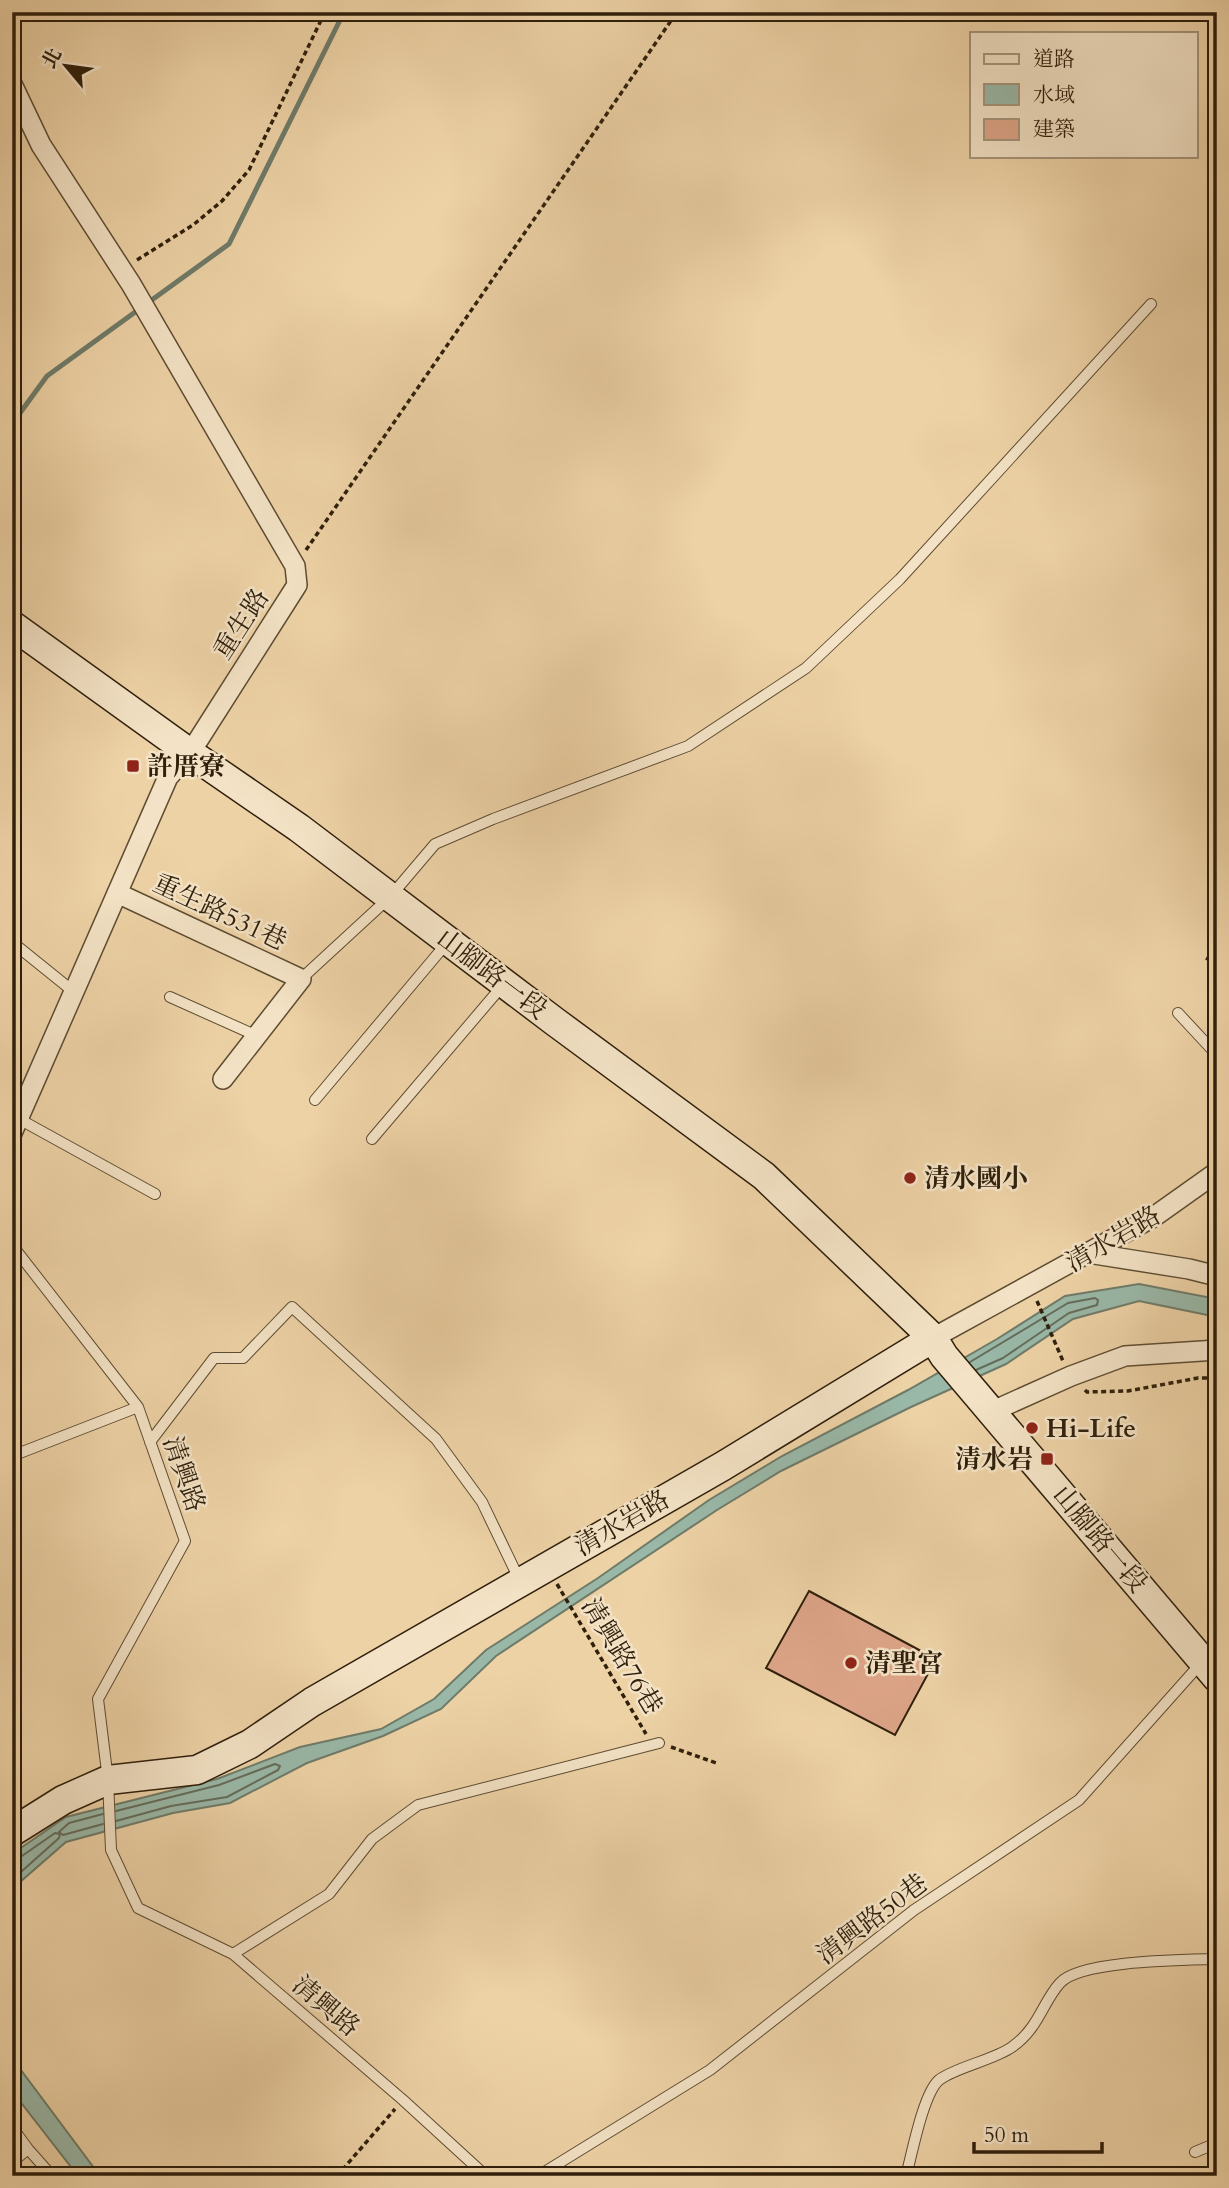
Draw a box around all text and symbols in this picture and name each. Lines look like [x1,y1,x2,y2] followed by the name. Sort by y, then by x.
[32,32,102,102] north arrow
[970,32,1198,158] legend
[36,44,68,73] text: 北
[1033,45,1075,74] text: 道路
[1033,81,1075,110] text: 水域
[1033,115,1075,144] text: 建築
[205,582,277,666] street label: 重生路
[147,749,225,784] place label: 許厝寮
[125,758,141,774] marker: 許厝寮
[147,866,293,958] street label: 重生路531巷
[430,921,554,1027] street label: 山腳路一段
[924,1161,1028,1196] place label: 清水國小
[902,1170,918,1186] marker: 清水國小
[1059,1198,1167,1280] street label: 清水岩路
[1046,1411,1136,1446] place label: Hi-Life
[1024,1420,1040,1436] marker: Hi-Life
[155,1431,213,1517] street label: 清興路
[955,1442,1033,1477] place label: 清水岩
[1039,1451,1055,1467] marker: 清水岩
[1045,1478,1155,1600] street label: 山腳路一段
[568,1482,676,1564] street label: 清水岩路
[573,1591,671,1721] street label: 清興路76巷
[865,1646,943,1681] place label: 清聖宮
[843,1655,859,1671] marker: 清聖宮
[809,1866,935,1972] street label: 清興路50巷
[285,1968,367,2044] street label: 清興路
[974,2111,1101,2155] scale bar
[984,2121,1029,2150] text: 50 m

